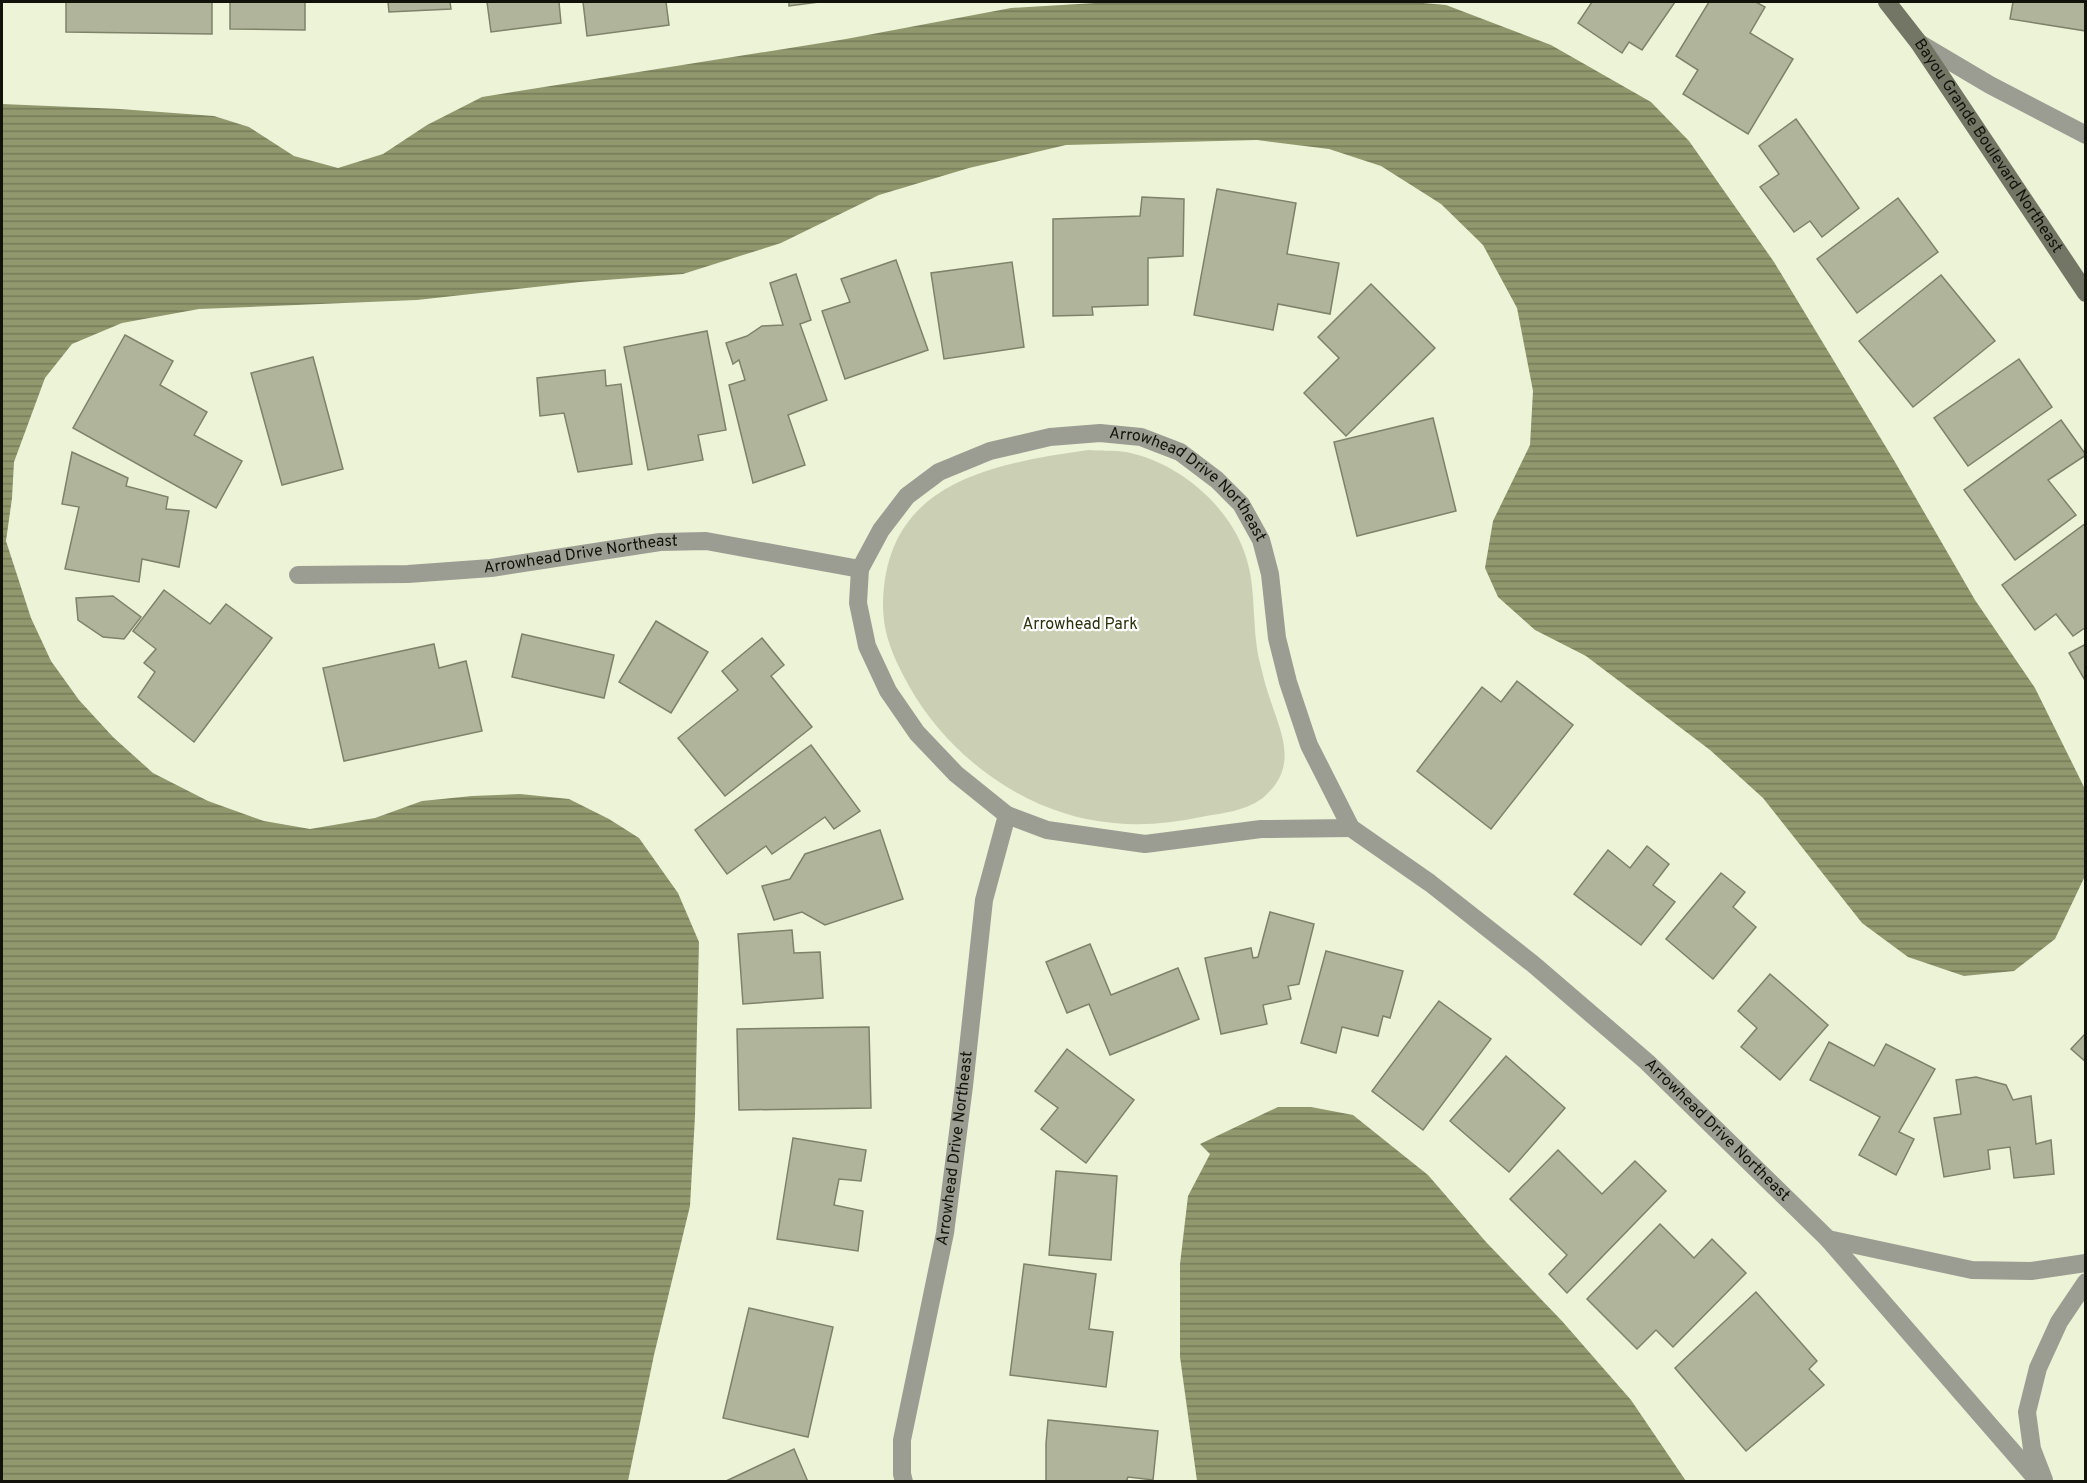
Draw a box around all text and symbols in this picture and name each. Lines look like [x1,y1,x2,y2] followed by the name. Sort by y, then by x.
[1909,35,2067,257] street label: Bayou Grande Boulevard Northeast
[1108,424,1270,546] street label: Arrowhead Drive Northeast
[483,532,678,578] street label: Arrowhead Drive Northeast
[1022,615,1138,635] park label: Arrowhead Park
[933,1050,978,1247] street label: Arrowhead Drive Northeast
[1640,1055,1794,1206] street label: Arrowhead Drive Northeast

